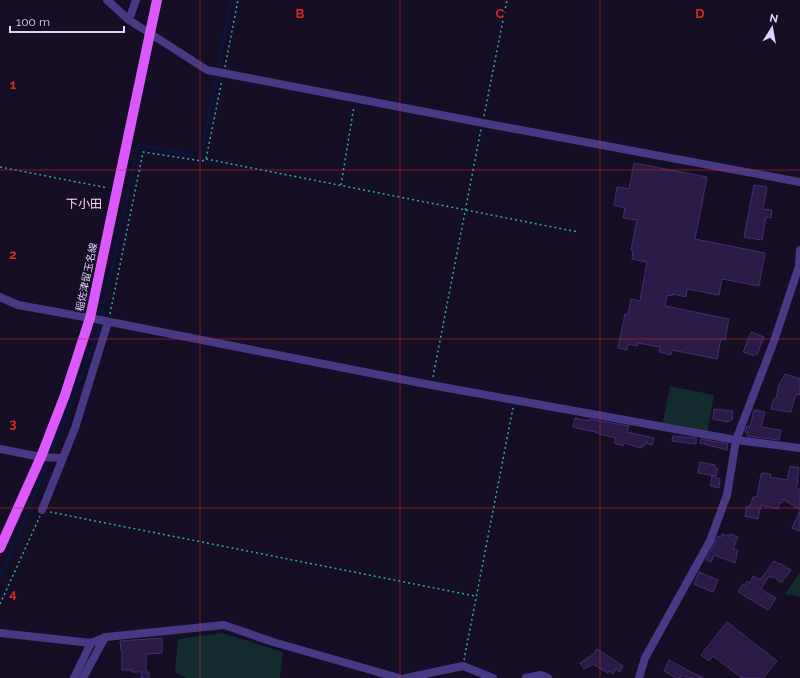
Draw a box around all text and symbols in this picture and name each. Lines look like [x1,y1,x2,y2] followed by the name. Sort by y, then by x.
[296,6,305,21] text: B
[496,6,505,21] text: C
[695,6,705,21] text: D
[10,8,124,34] scale bar
[752,8,792,48] north arrow
[768,11,779,26] text: N
[16,15,50,29] text: 100 m
[10,77,17,92] text: 1
[66,197,102,211] district label: 下小田
[74,242,99,312] street label: 稲佐津留玉名線
[9,247,17,262] text: 2
[9,416,17,431] text: 3
[9,586,17,601] text: 4

